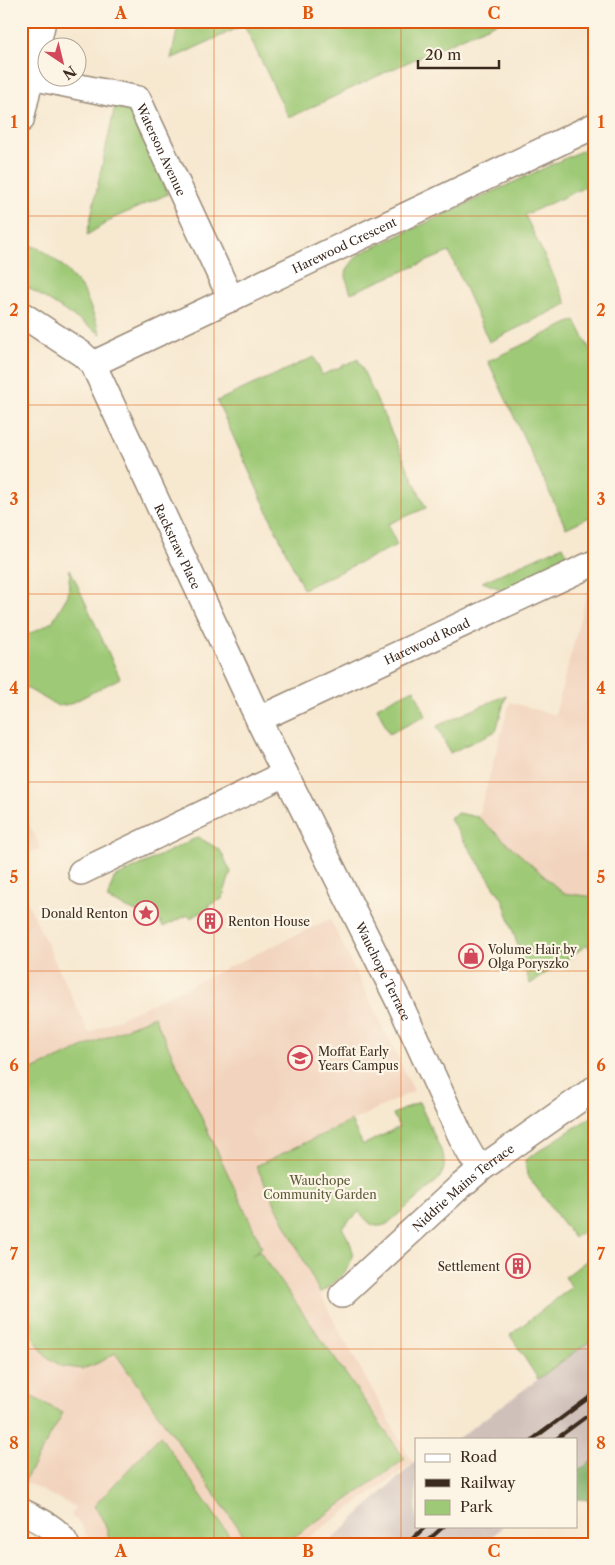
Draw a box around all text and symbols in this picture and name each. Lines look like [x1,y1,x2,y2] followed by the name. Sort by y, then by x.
[114,3,128,23] text: A
[302,3,314,23] text: B
[488,3,500,23] text: C
[38,38,88,88] north arrow
[418,38,499,70] scale bar
[425,45,461,64] text: 20 m
[59,62,80,84] text: N
[133,100,190,198] street label: Waterson Avenue
[10,112,18,132] text: 1
[597,112,605,132] text: 1
[289,213,399,276] street label: Harewood Crescent
[9,300,19,320] text: 2
[596,300,606,320] text: 2
[9,489,19,509] text: 3
[596,489,606,509] text: 3
[152,501,204,592] street label: Rackstraw Place
[382,614,472,667] street label: Harewood Road
[9,678,19,698] text: 4
[596,678,606,698] text: 4
[10,867,19,887] text: 5
[597,867,606,887] text: 5
[133,900,159,926] place icon: Donald Renton
[41,906,128,921] place label: Donald Renton
[197,908,223,934] building icon: Renton House
[228,914,310,929] place label: Renton House
[352,919,414,1023] street label: Wauchope Terrace
[487,942,577,971] place label: Volume Hair by Olga Poryszko
[458,943,484,969] shop icon: Volume Hair by Olga Poryszko
[317,1044,398,1073] place label: Moffat Early Years Campus
[287,1045,313,1071] school or university icon: Moffat Early Years Campus
[9,1055,19,1075] text: 6
[596,1055,606,1075] text: 6
[409,1140,517,1234] street label: Niddrie Mains Terrace
[263,1173,377,1202] park label: Wauchope Community Garden
[10,1244,19,1264] text: 7
[597,1244,606,1264] text: 7
[505,1253,531,1279] building icon: Settlement
[438,1259,501,1274] place label: Settlement
[9,1433,19,1453] text: 8
[596,1433,606,1453] text: 8
[415,1438,578,1528] legend
[460,1447,497,1466] text: Road
[460,1473,516,1492] text: Railway
[460,1497,494,1516] text: Park
[114,1541,128,1561] text: A
[302,1541,314,1561] text: B
[488,1541,500,1561] text: C

